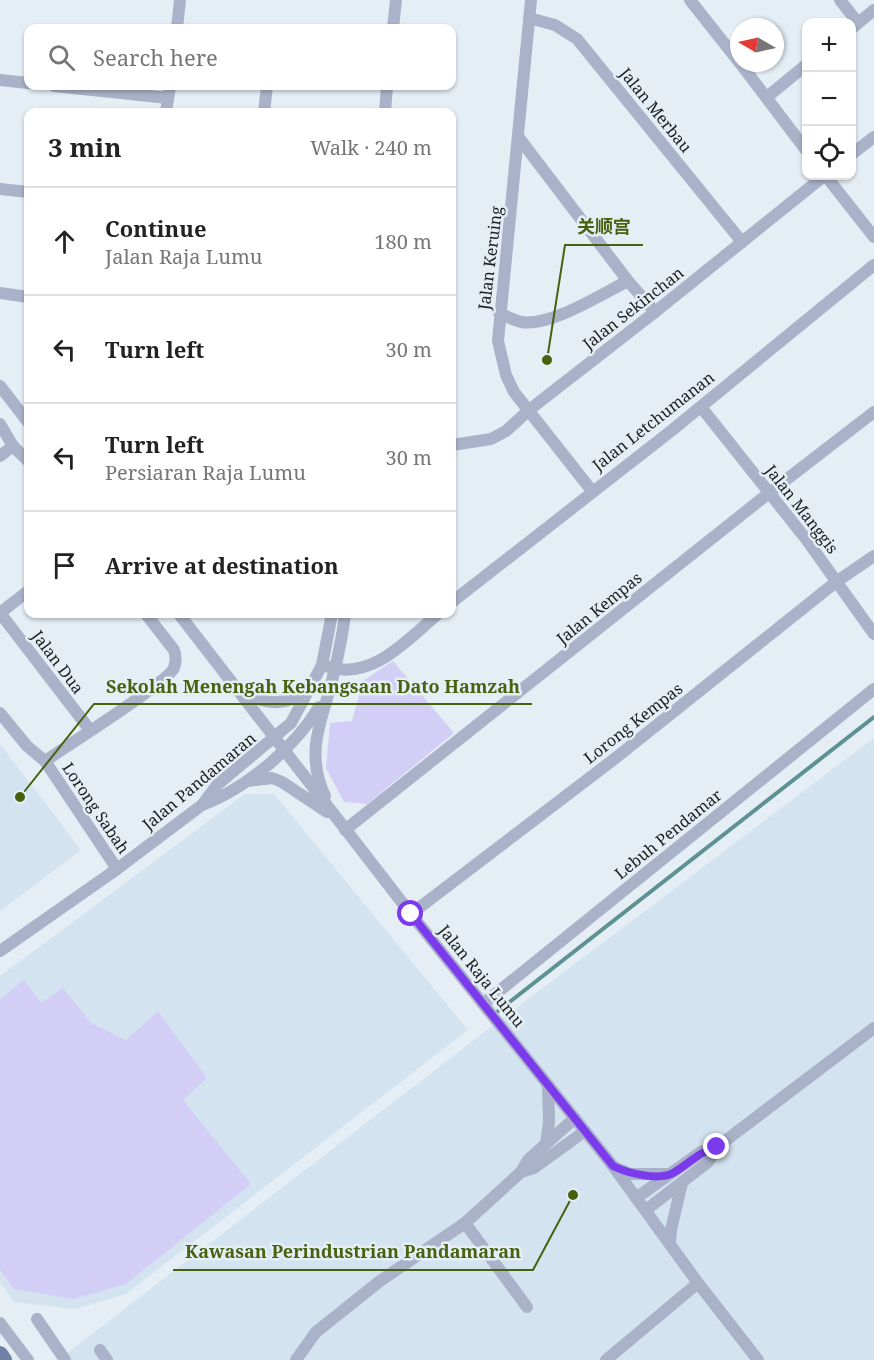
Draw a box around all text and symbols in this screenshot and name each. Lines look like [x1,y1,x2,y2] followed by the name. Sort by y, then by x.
[730,18,784,72] north arrow
[802,18,856,180] map controls
[802,18,856,72] button: +
[24,24,456,90] search box
[45,41,78,74] icon: search
[93,42,218,72] text: Search here
[614,62,697,157] street label: Jalan Merbau
[802,72,856,126] button: −
[802,126,856,180] button: locate
[48,129,122,165] text: 3 min
[310,134,432,161] text: Walk · 240 m
[473,204,507,312] street label: Jalan Keruing
[565,209,643,245] callout: 关顺宫
[105,213,207,243] text: Continue
[577,214,631,238] text: 关顺宫
[48,225,81,258] icon: ahead
[374,228,432,255] text: 180 m
[105,243,263,270] text: Jalan Raja Lumu
[577,262,688,355] street label: Jalan Sekinchan
[48,333,81,366] icon: left
[105,334,204,364] text: Turn left
[386,336,432,363] text: 30 m
[587,366,719,476] street label: Jalan Letchumanan
[105,429,204,459] text: Turn left
[48,441,81,474] icon: left
[386,444,432,471] text: 30 m
[105,459,306,486] text: Persiaran Raja Lumu
[760,459,844,558] street label: Jalan Manggis
[48,549,81,582] icon: arrive
[105,550,339,580] text: Arrive at destination
[551,567,646,650] street label: Jalan Kempas
[26,625,89,698] street label: Jalan Dua
[94,668,532,704] callout: Sekolah Menengah Kebangsaan Dato Hamzah
[106,674,520,698] text: Sekolah Menengah Kebangsaan Dato Hamzah
[579,677,687,769] street label: Lorong Kempas
[137,727,260,836] street label: Jalan Pandamaran
[57,758,135,858] street label: Lorong Sabah
[610,784,727,884] street label: Lebuh Pendamar
[397,900,423,926] route start
[433,919,530,1032] street label: Jalan Raja Lumu
[703,1133,729,1159] route end
[173,1234,533,1270] callout: Kawasan Perindustrian Pandamaran
[185,1239,521,1263] text: Kawasan Perindustrian Pandamaran

